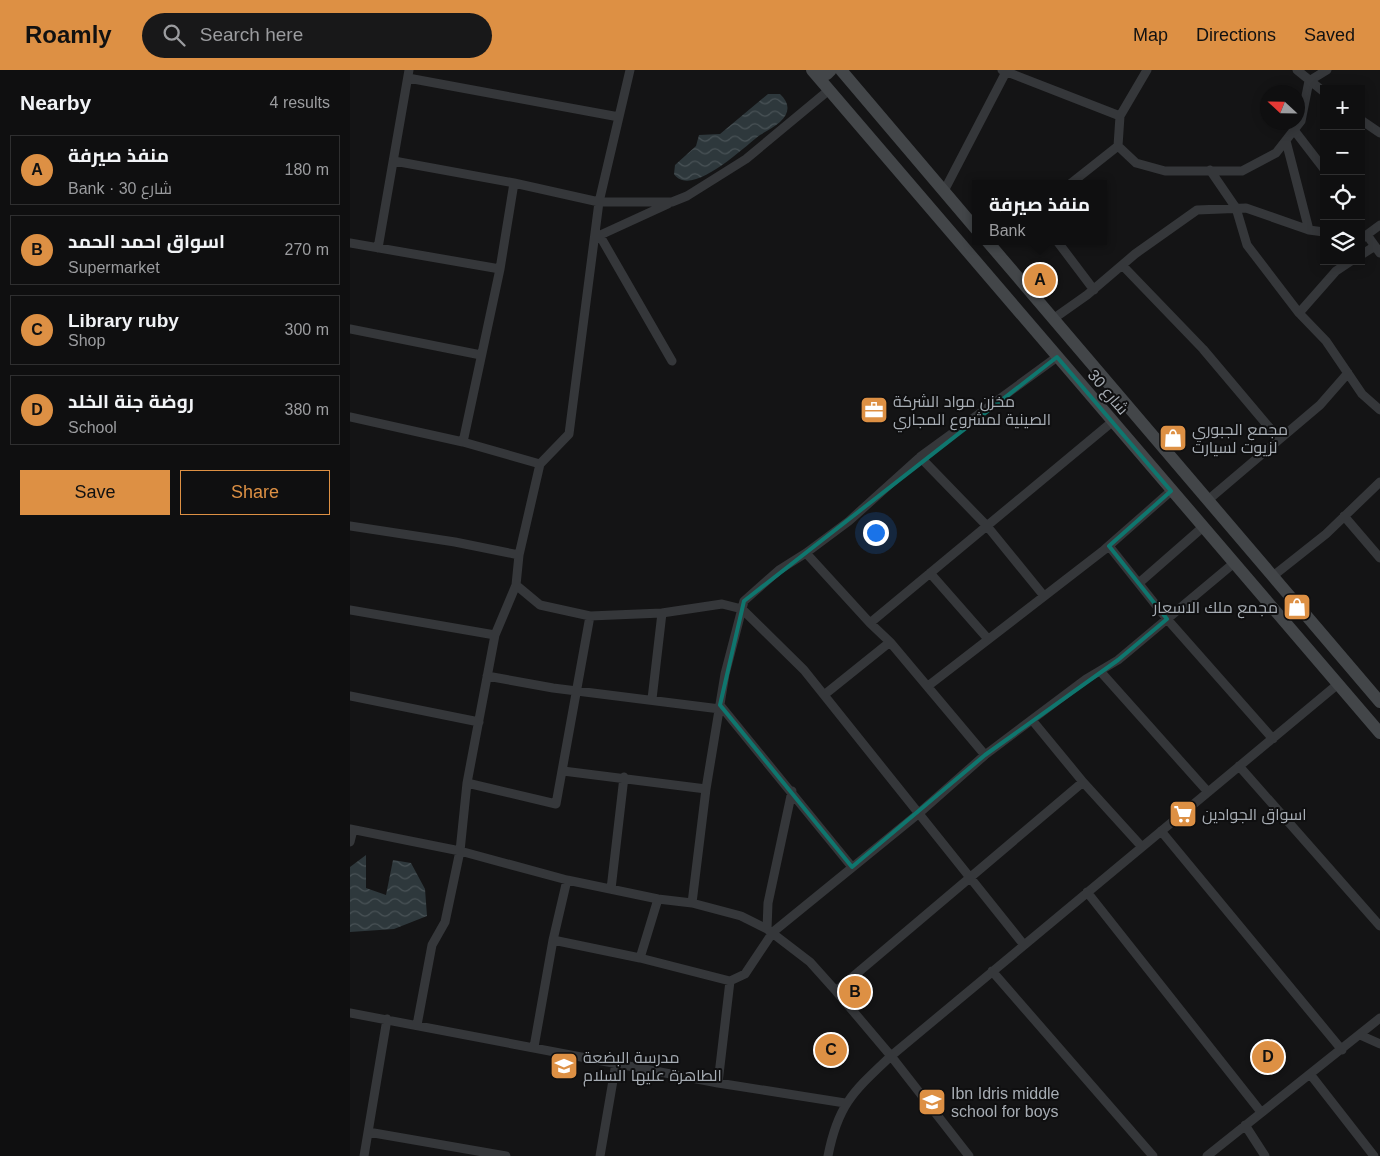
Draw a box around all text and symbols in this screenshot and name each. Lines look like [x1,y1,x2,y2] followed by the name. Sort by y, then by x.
[142,13,492,58] search box
[25,21,112,48] text: Roamly
[160,21,188,49] icon: search
[200,24,303,45] text: Search here
[1133,25,1168,45] text: Map
[1196,25,1276,45] text: Directions
[1304,25,1355,45] text: Saved
[1260,85,1305,130] north arrow
[1320,85,1365,265] map controls
[1320,85,1365,130] button: +
[20,91,91,114] text: Nearby
[270,94,330,111] text: 4 results
[1320,130,1365,175] button: −
[68,145,169,166] text: منفذ صيرفة
[31,161,43,178] text: A
[285,161,329,178] text: 180 m
[1320,175,1365,220] button: locate
[68,180,172,197] text: Bank · شارع 30
[972,180,1107,245] popup
[989,194,1090,215] text: منفذ صيرفة
[1320,220,1365,265] button: layers
[989,222,1025,239] text: Bank
[68,231,225,252] text: اسواق احمد الحمد
[31,241,43,258] text: B
[285,241,329,258] text: 270 m
[68,259,160,276] text: Supermarket
[1024,261,1056,299] pin: A
[68,310,179,331] text: Library ruby
[31,321,43,338] text: C
[285,321,329,338] text: 300 m
[68,332,105,349] text: Shop
[1082,366,1132,420] street label: شارع 30
[68,391,194,412] text: روضة جنة الخلد
[893,393,1051,433] place label: مخزن مواد الشركة الصينية لمشروع المجاري
[859,395,889,425] office icon: مخزن مواد الشركة الصينية لمشروع المجاري
[31,401,43,418] text: D
[285,401,329,418] text: 380 m
[68,419,117,436] text: School
[1192,421,1288,457] place label: مجمع الجبوري لزيوت لسيارت
[1158,423,1188,453] shop icon: مجمع الجبوري لزيوت لسيارت
[20,470,170,515] button: Save
[180,470,330,515] button: Share
[863,520,889,546] your location
[1282,592,1312,622] shop icon: مجمع ملك الاسعار
[1152,599,1278,619] place label: مجمع ملك الاسعار
[1168,799,1198,829] supermarket icon: اسواق الجوادين
[1202,806,1306,825] place label: اسواق الجوادين
[839,973,871,1011] pin: B
[815,1031,847,1069] pin: C
[1252,1038,1284,1076] pin: D
[583,1049,722,1087] place label: مدرسة البضعة الطاهرة عليها السلام
[549,1051,579,1081] school or university icon: مدرسة البضعة الطاهرة عليها السلام
[951,1085,1060,1120] place label: Ibn Idris middle school for boys
[917,1087,947,1117] school or university icon: Ibn Idris middle school for boys

